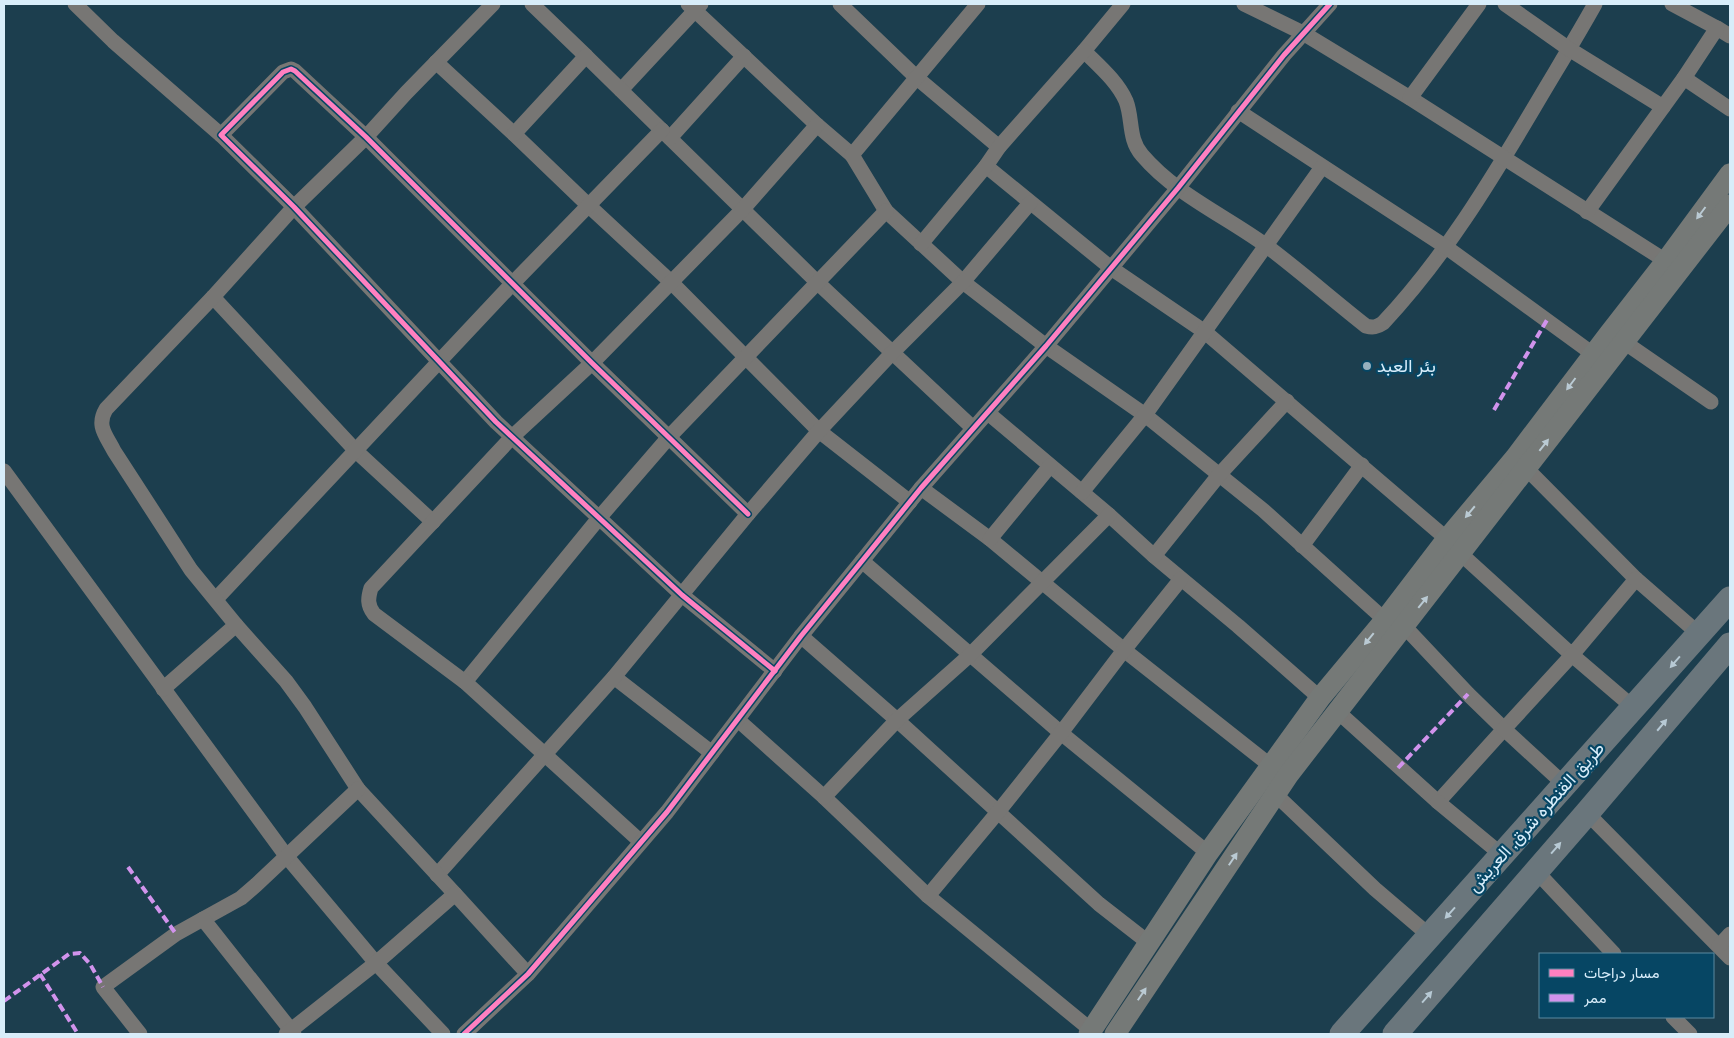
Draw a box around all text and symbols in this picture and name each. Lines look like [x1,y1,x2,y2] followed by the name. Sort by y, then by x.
[1696,206,1706,220] one-way arrow
[1377,354,1436,378] place label: بئر العبد
[1361,360,1373,372] marker: بئر العبد
[1565,377,1576,390] one-way arrow
[1538,439,1549,452] one-way arrow
[1464,505,1475,518] one-way arrow
[1418,596,1429,609] one-way arrow
[1364,632,1375,645] one-way arrow
[1669,655,1681,667] one-way arrow
[1657,719,1668,732] one-way arrow
[1462,737,1610,897] street label: طريق القنطره شرق, العريش
[1551,842,1562,855] one-way arrow
[1228,852,1238,866] one-way arrow
[1444,907,1456,919] one-way arrow
[1539,953,1714,1018] legend
[1584,963,1659,983] text: مسار دراجات
[1137,987,1147,1001] one-way arrow
[1583,988,1606,1008] text: ممر
[1421,991,1432,1004] one-way arrow

